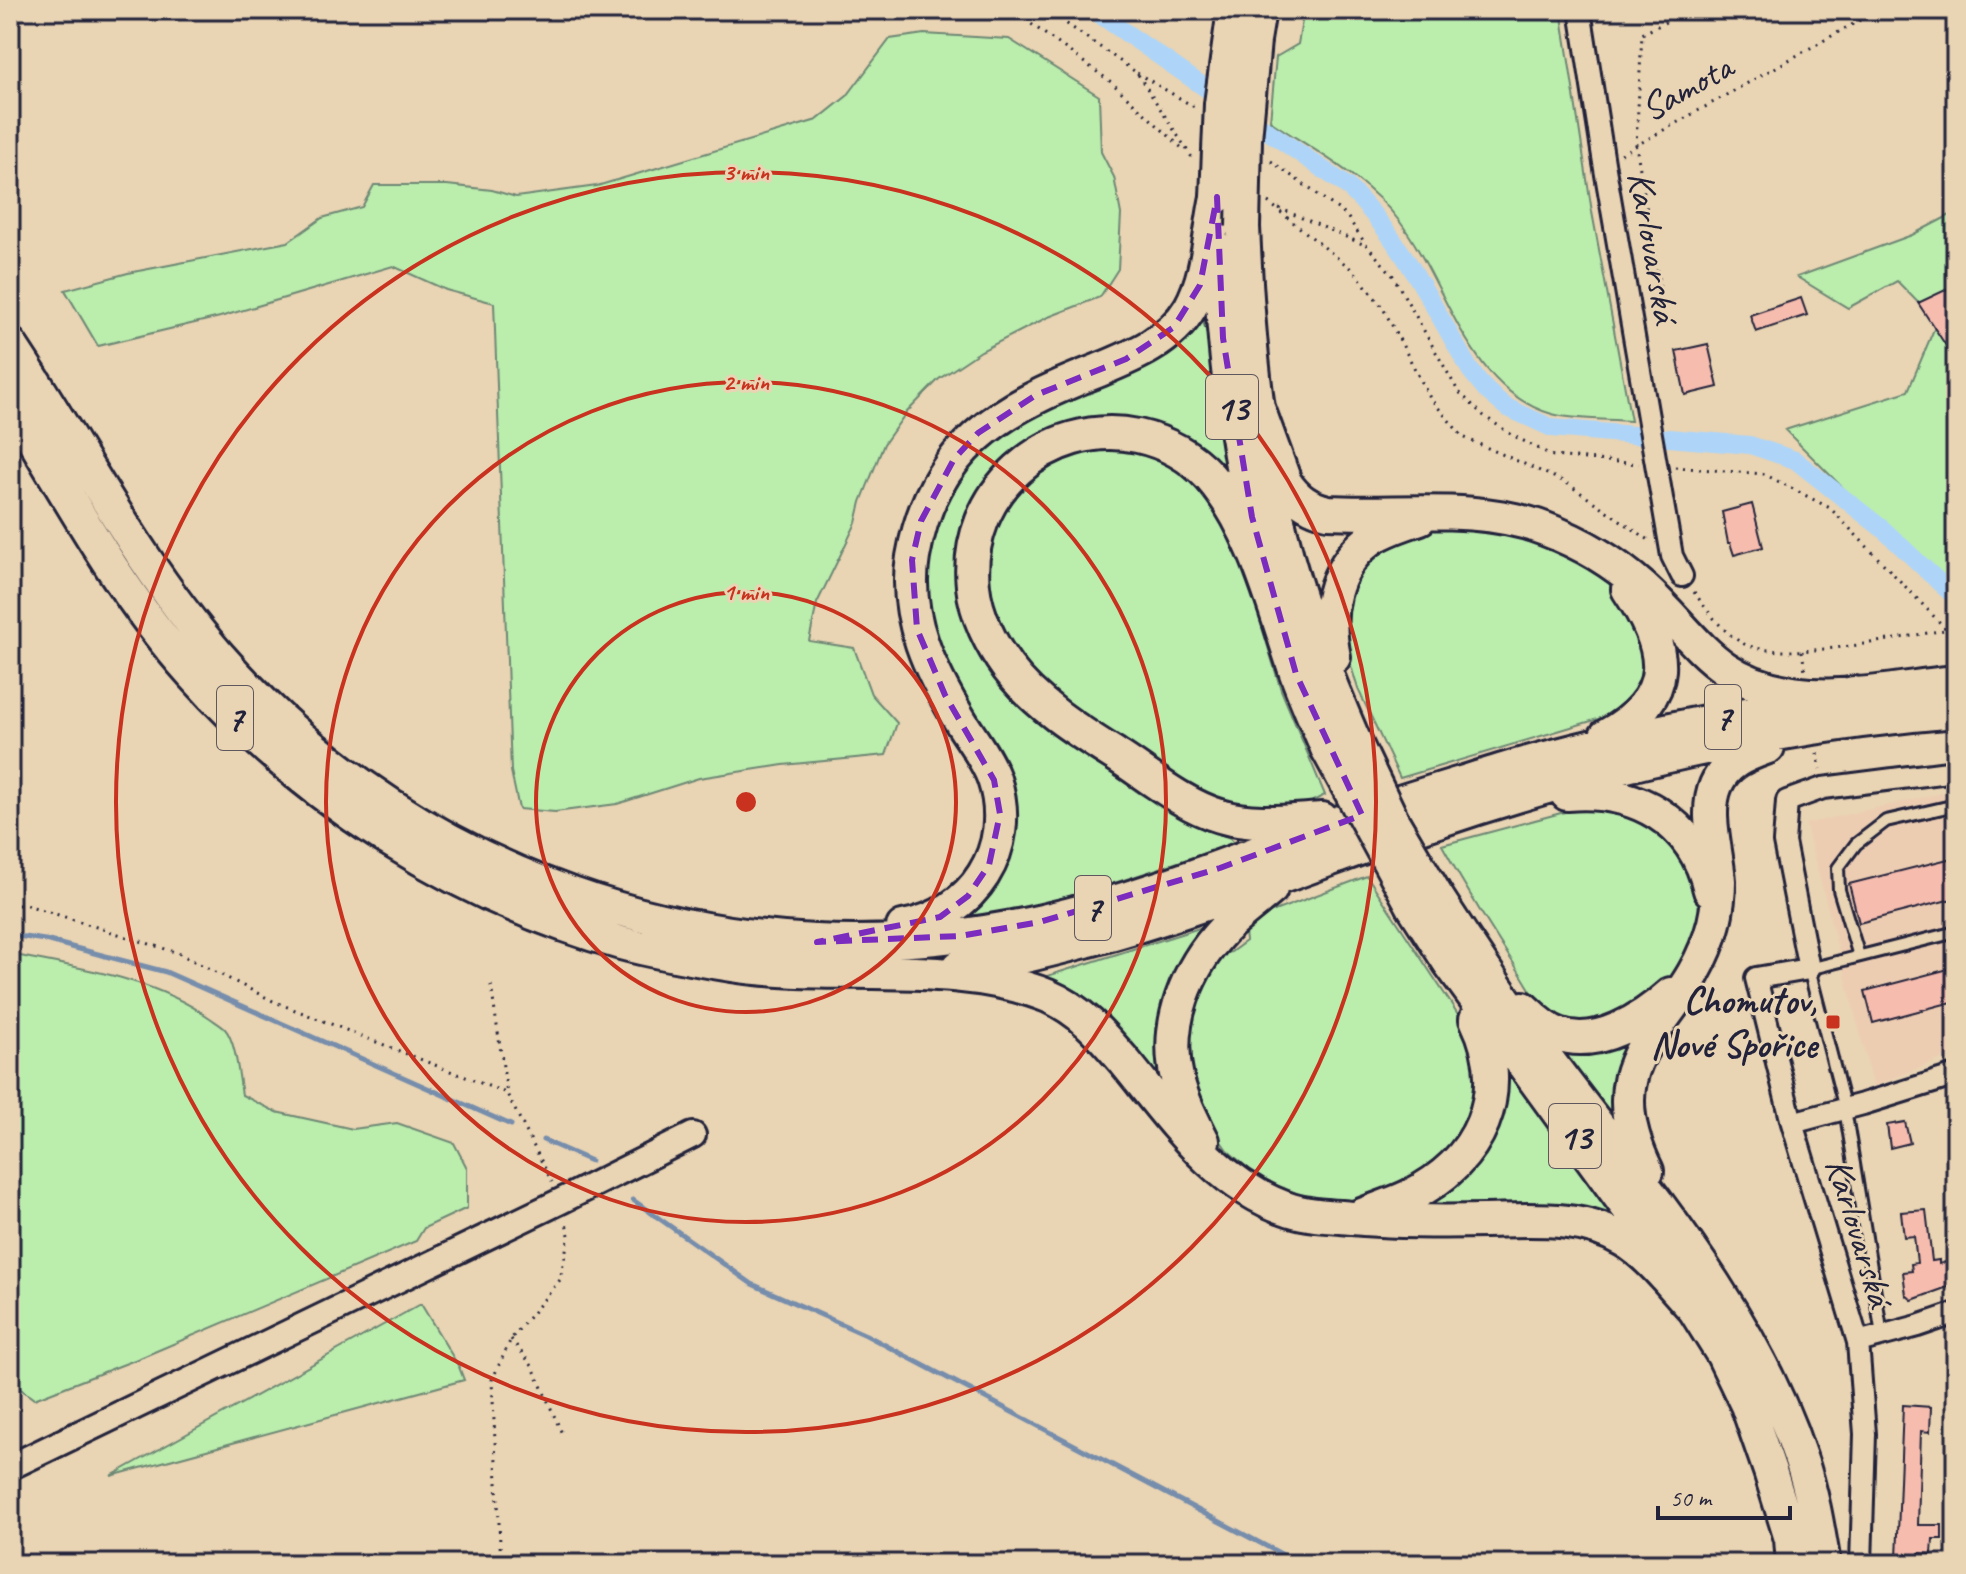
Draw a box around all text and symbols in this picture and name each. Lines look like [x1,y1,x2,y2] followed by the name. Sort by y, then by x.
[1632,42,1743,132] street label: Samota
[723,157,770,187] text: 3 min
[1617,168,1691,330] street label: Karlovarská
[723,367,770,397] text: 2 min
[1206,375,1258,439] road number: 13
[723,577,770,607] text: 1 min
[1705,685,1741,749] road number: 7
[217,686,253,750] road number: 7
[732,788,760,816] centre of rings
[1075,876,1111,940] road number: 7
[1651,977,1820,1068] place label: Chomutov, Nové Spořice
[1824,1013,1842,1031] marker: Chomutov, Nové Spořice
[1549,1104,1601,1168] road number: 13
[1815,1152,1905,1315] street label: Karlovarská
[1658,1470,1790,1520] scale bar
[1670,1483,1713,1513] text: 50 m

